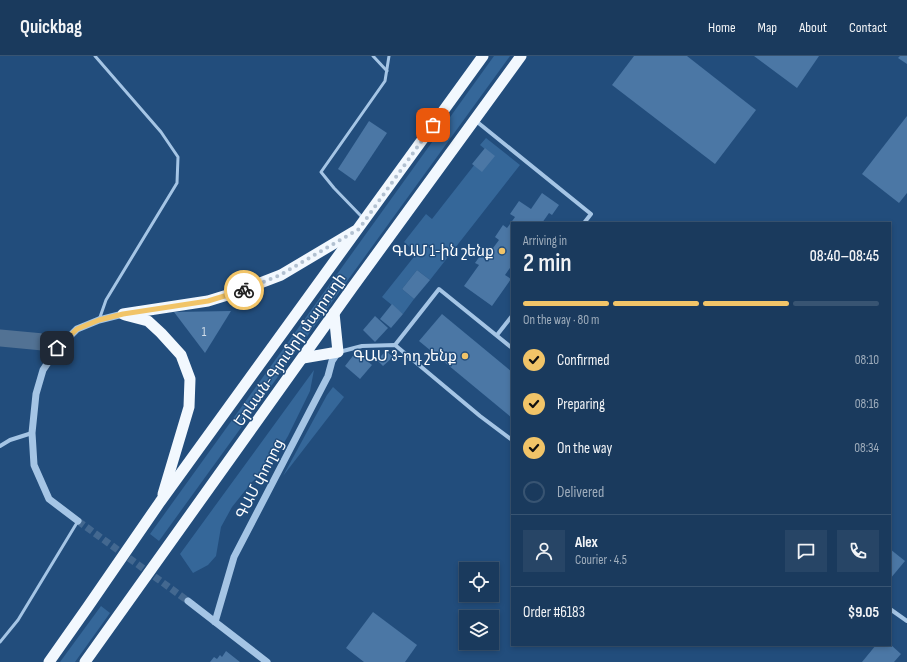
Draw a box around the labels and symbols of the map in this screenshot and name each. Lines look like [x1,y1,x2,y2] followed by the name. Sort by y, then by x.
[416,108,450,142] pin
[392,242,494,261] place label: ԳԱՄ 1-ին շենք
[497,246,507,256] marker: ԳԱՄ 1-ին շենք
[224,270,264,310] courier
[230,270,350,430] street label: Երևան-Գյումրի մայրուղի
[202,324,207,340] house number: 1
[40,331,74,365] pin
[353,347,457,366] place label: ԳԱՄ 3-րդ շենք
[460,351,470,361] marker: ԳԱՄ 3-րդ շենք
[232,436,288,522] street label: ԳԱՄ փողոց

